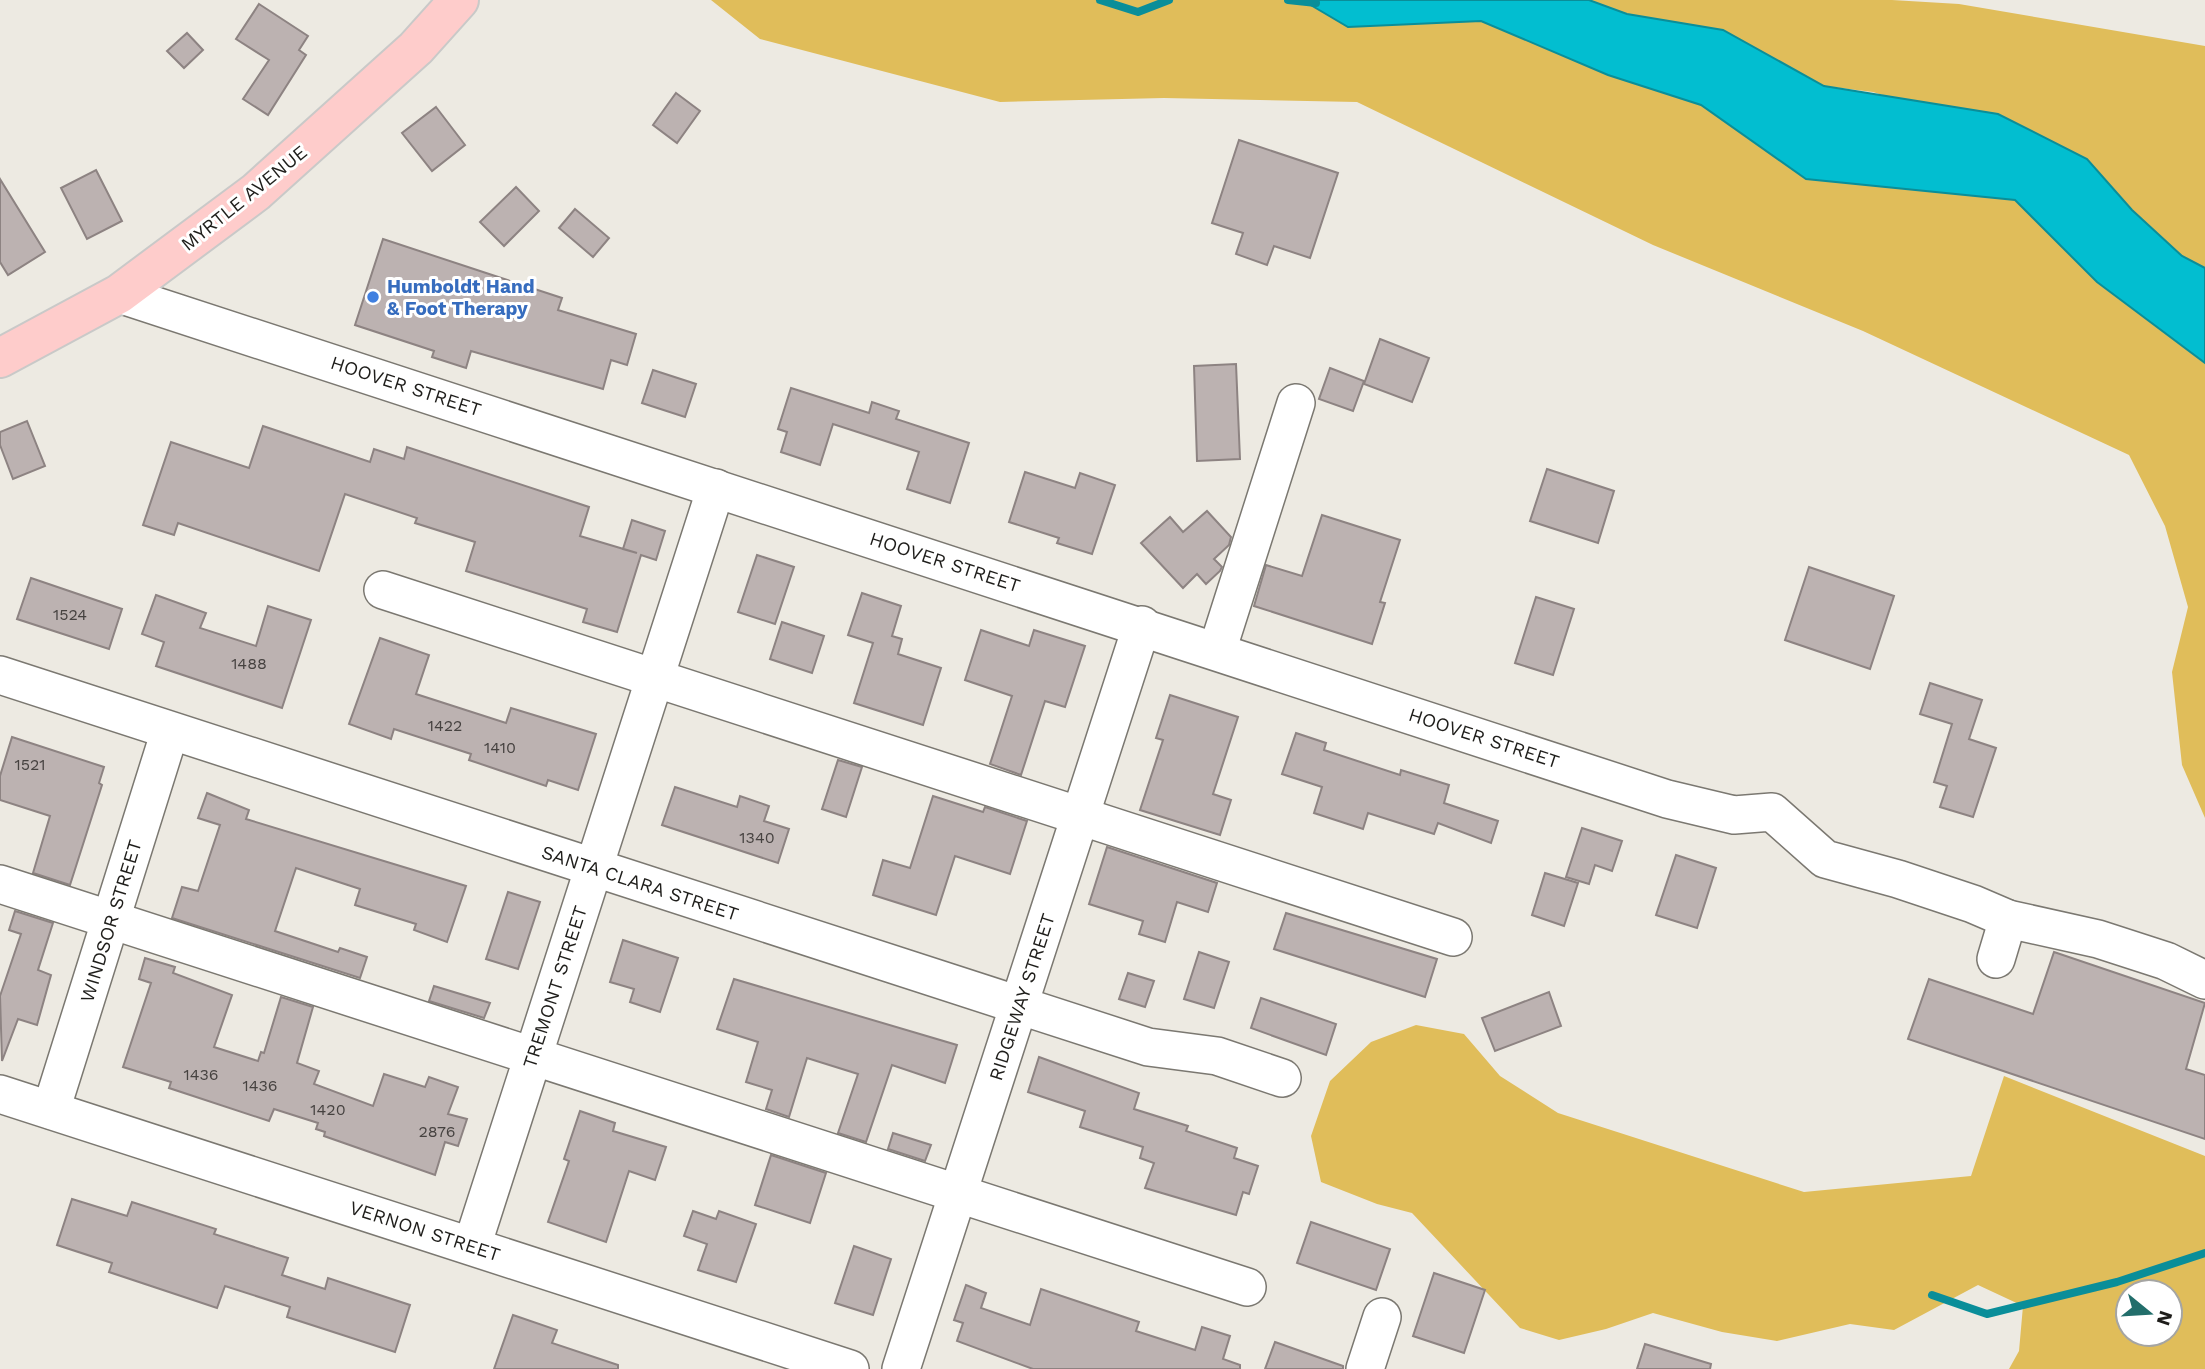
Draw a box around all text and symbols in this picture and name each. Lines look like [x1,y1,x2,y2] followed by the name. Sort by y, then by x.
[177,140,311,256] street label: MYRTLE AVENUE
[387,275,535,320] place label: Humboldt Hand & Foot Therapy
[365,289,381,305] marker: Humboldt Hand & Foot Therapy
[328,351,484,421] street label: HOOVER STREET
[867,527,1023,597] street label: HOOVER STREET
[53,605,87,624] house number: 1524
[231,654,267,673] house number: 1488
[1406,703,1562,773] street label: HOOVER STREET
[428,716,462,735] house number: 1422
[484,738,516,757] house number: 1410
[14,755,46,774] house number: 1521
[739,828,775,847] house number: 1340
[75,837,147,1005] street label: WINDSOR STREET
[539,840,741,926] street label: SANTA CLARA STREET
[518,903,592,1071] street label: TREMONT STREET
[984,910,1060,1084] street label: RIDGEWAY STREET
[183,1065,219,1084] house number: 1436
[242,1076,278,1095] house number: 1436
[310,1100,346,1119] house number: 1420
[419,1122,455,1141] house number: 2876
[347,1196,503,1266] street label: VERNON STREET
[2114,1278,2184,1348] north arrow
[2152,1308,2178,1328] text: N

